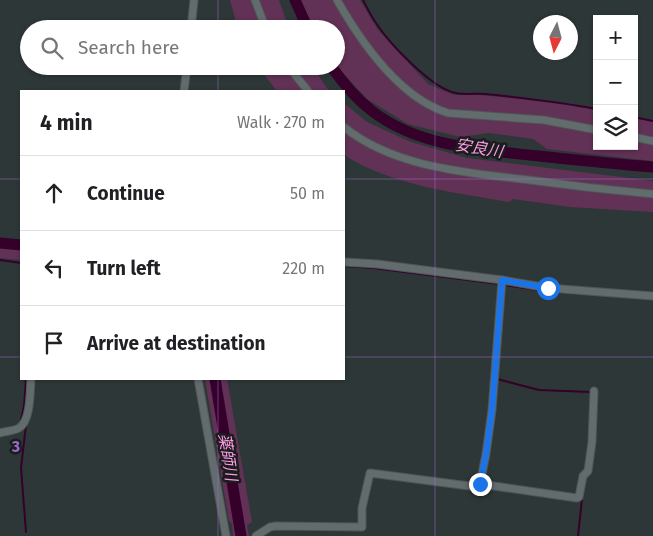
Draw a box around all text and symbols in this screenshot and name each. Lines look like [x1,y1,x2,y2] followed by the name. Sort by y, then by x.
[533,15,578,60] north arrow
[593,15,638,150] map controls
[593,15,638,60] button: +
[20,20,345,75] search box
[38,34,66,62] icon: search
[78,36,179,59] text: Search here
[593,60,638,105] button: −
[593,105,638,150] button: layers
[40,110,93,136] text: 4 min
[237,113,325,132] text: Walk · 270 m
[454,135,506,161] water label: 安良川
[40,179,68,207] icon: ahead
[87,182,165,205] text: Continue
[290,184,325,203] text: 50 m
[40,254,68,282] icon: left
[87,257,161,280] text: Turn left
[282,259,325,278] text: 220 m
[537,277,560,300] route start
[40,329,68,357] icon: arrive
[87,332,266,355] text: Arrive at destination
[215,432,241,484] water label: 薬師川
[11,437,20,456] text: 3
[469,473,492,496] route end

